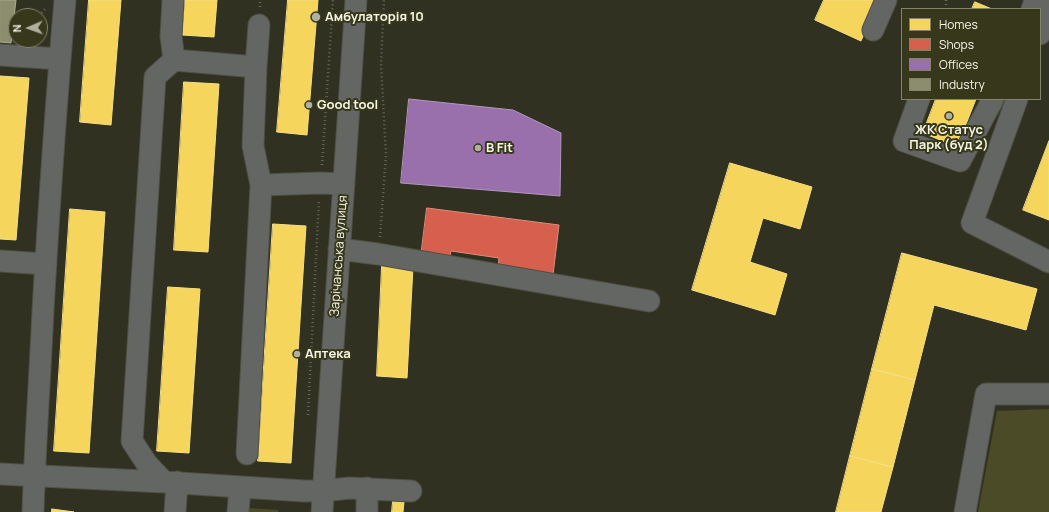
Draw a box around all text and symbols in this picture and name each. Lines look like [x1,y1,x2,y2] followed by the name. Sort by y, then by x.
[8,8,48,48] north arrow
[901,8,1041,100] legend
[325,9,424,25] place label: Амбулаторія 10
[310,11,322,23] marker: Амбулаторія 10
[939,16,978,33] text: Homes
[9,24,24,33] text: N
[939,36,974,53] text: Shops
[939,56,978,73] text: Offices
[939,76,985,93] text: Industry
[317,97,378,113] place label: Good tool
[304,100,314,110] marker: Good tool
[944,111,954,121] marker: ЖК Статус Парк (буд 2)
[909,122,989,153] place label: ЖК Статус Парк (буд 2)
[486,140,513,156] place label: B Fit
[473,143,483,153] marker: B Fit
[327,195,351,317] street label: Зарічанська вулиця
[305,346,351,362] place label: Аптека
[292,349,302,359] marker: Аптека

